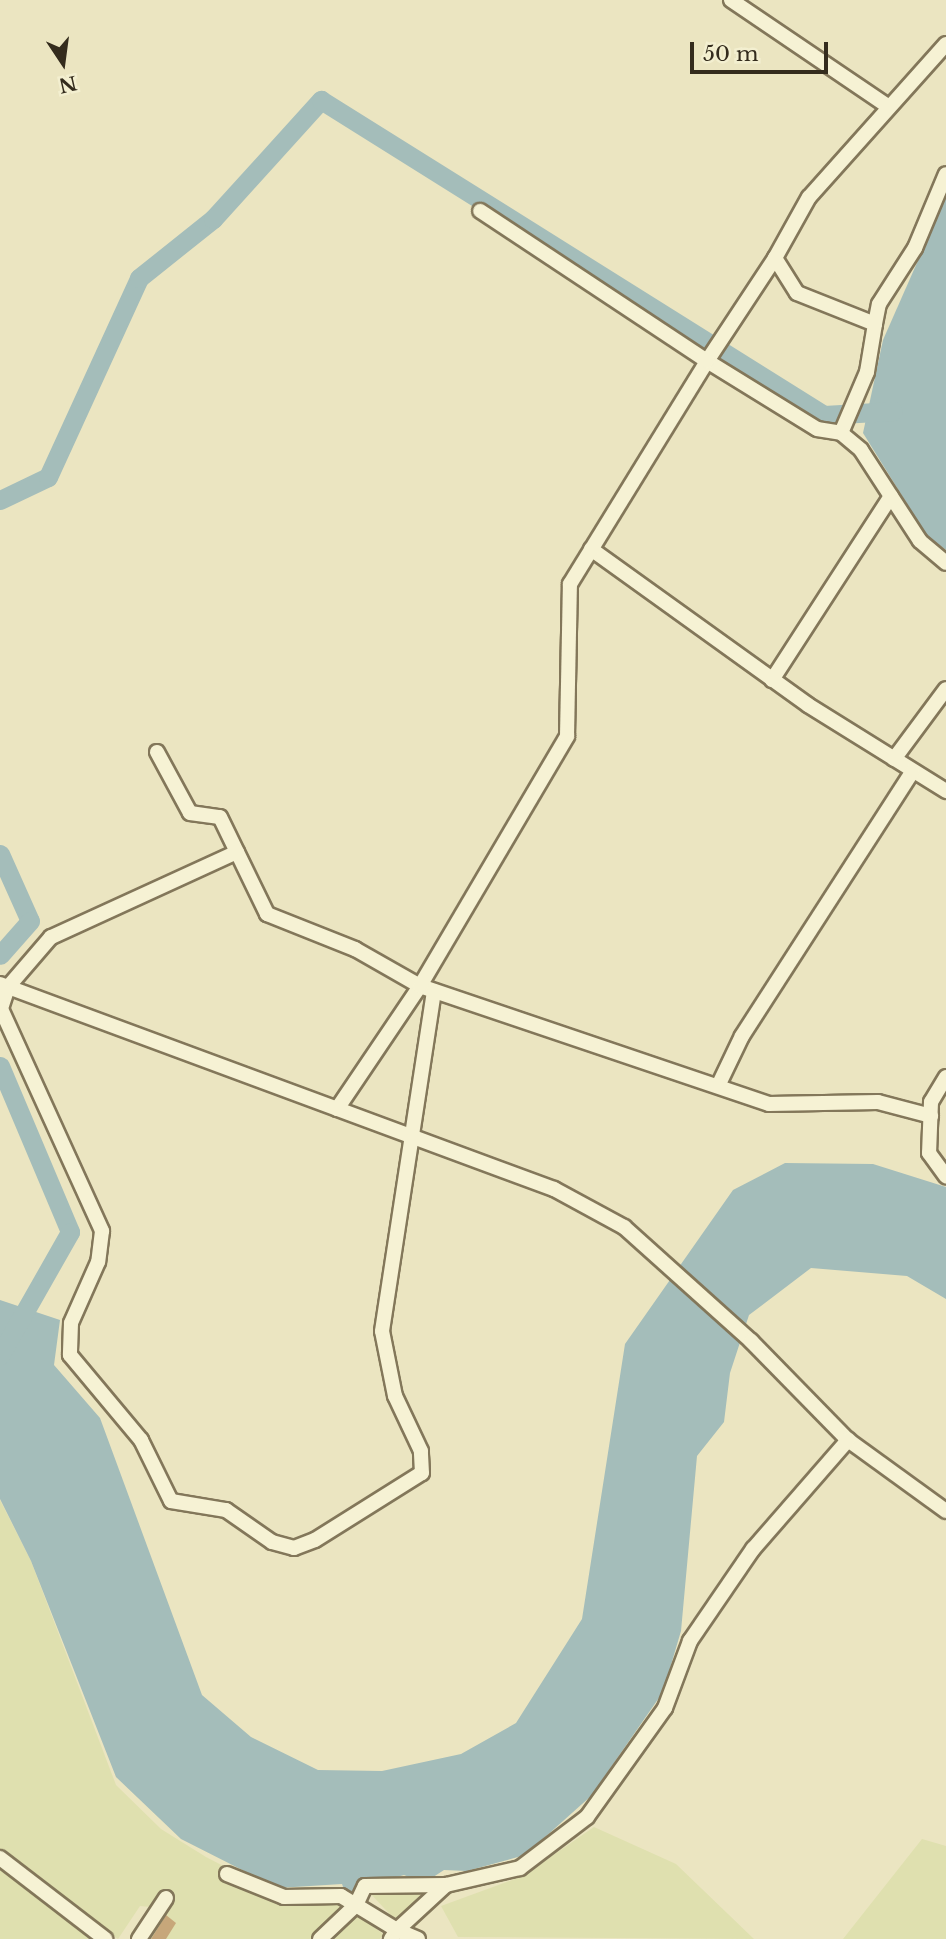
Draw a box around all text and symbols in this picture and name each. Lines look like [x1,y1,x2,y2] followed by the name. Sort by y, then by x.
[28,28,98,98] north arrow
[694,28,832,72] scale bar
[703,41,758,67] text: 50 m
[57,71,79,97] text: N

